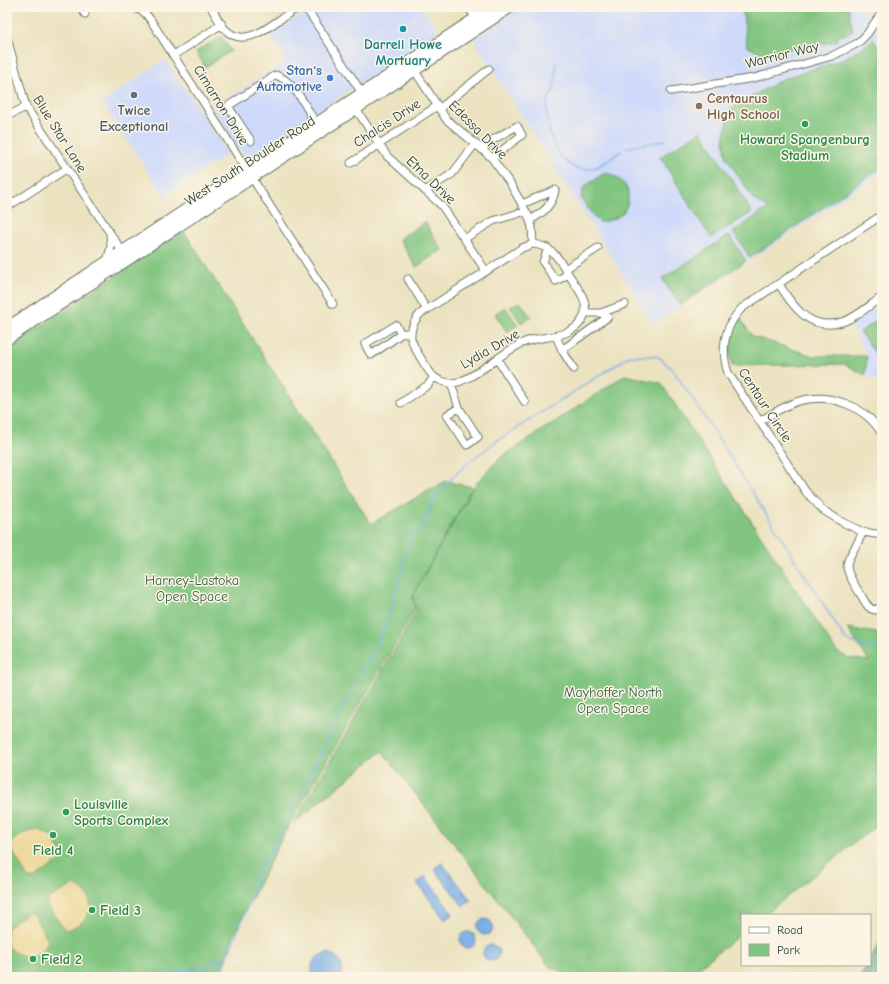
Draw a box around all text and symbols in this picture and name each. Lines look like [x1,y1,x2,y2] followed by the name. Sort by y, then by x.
[398,24,408,34] marker: Darrell Howe Mortuary
[364,36,442,69] place label: Darrell Howe Mortuary
[744,37,821,72] street label: Warrior Way
[190,62,252,148] street label: Cimarron Drive
[257,62,322,95] place label: Stan's Automotive
[325,73,335,83] marker: Stan's Automotive
[129,90,139,100] marker: Twice Exceptional
[707,90,780,123] place label: Centaurus High School
[29,92,91,176] street label: Blue Star Lane
[350,95,424,151] street label: Chalcis Drive
[445,97,511,163] street label: Edessa Drive
[694,101,704,111] marker: Centaurus High School
[100,102,168,135] place label: Twice Exceptional
[181,112,319,210] street label: West South Boulder Road
[800,119,810,129] marker: Howard Spangenburg Stadium
[740,131,870,164] place label: Howard Spangenburg Stadium
[403,152,459,208] street label: Etna Drive
[457,325,523,373] street label: Lydia Drive
[735,365,795,445] street label: Centaur Circle
[145,572,239,605] park label: Harney-Lastoka Open Space
[564,684,662,717] park label: Mayhoffer North Open Space
[74,796,169,829] place label: Louisville Sports Complex
[61,807,71,817] marker: Louisville Sports Complex
[48,830,58,840] marker: Field 4
[33,842,74,859] place label: Field 4
[100,902,141,919] place label: Field 3
[87,905,97,915] marker: Field 3
[741,914,871,966] legend
[777,923,803,937] text: Road
[777,943,800,957] text: Park
[41,951,82,968] place label: Field 2
[28,954,38,964] marker: Field 2

